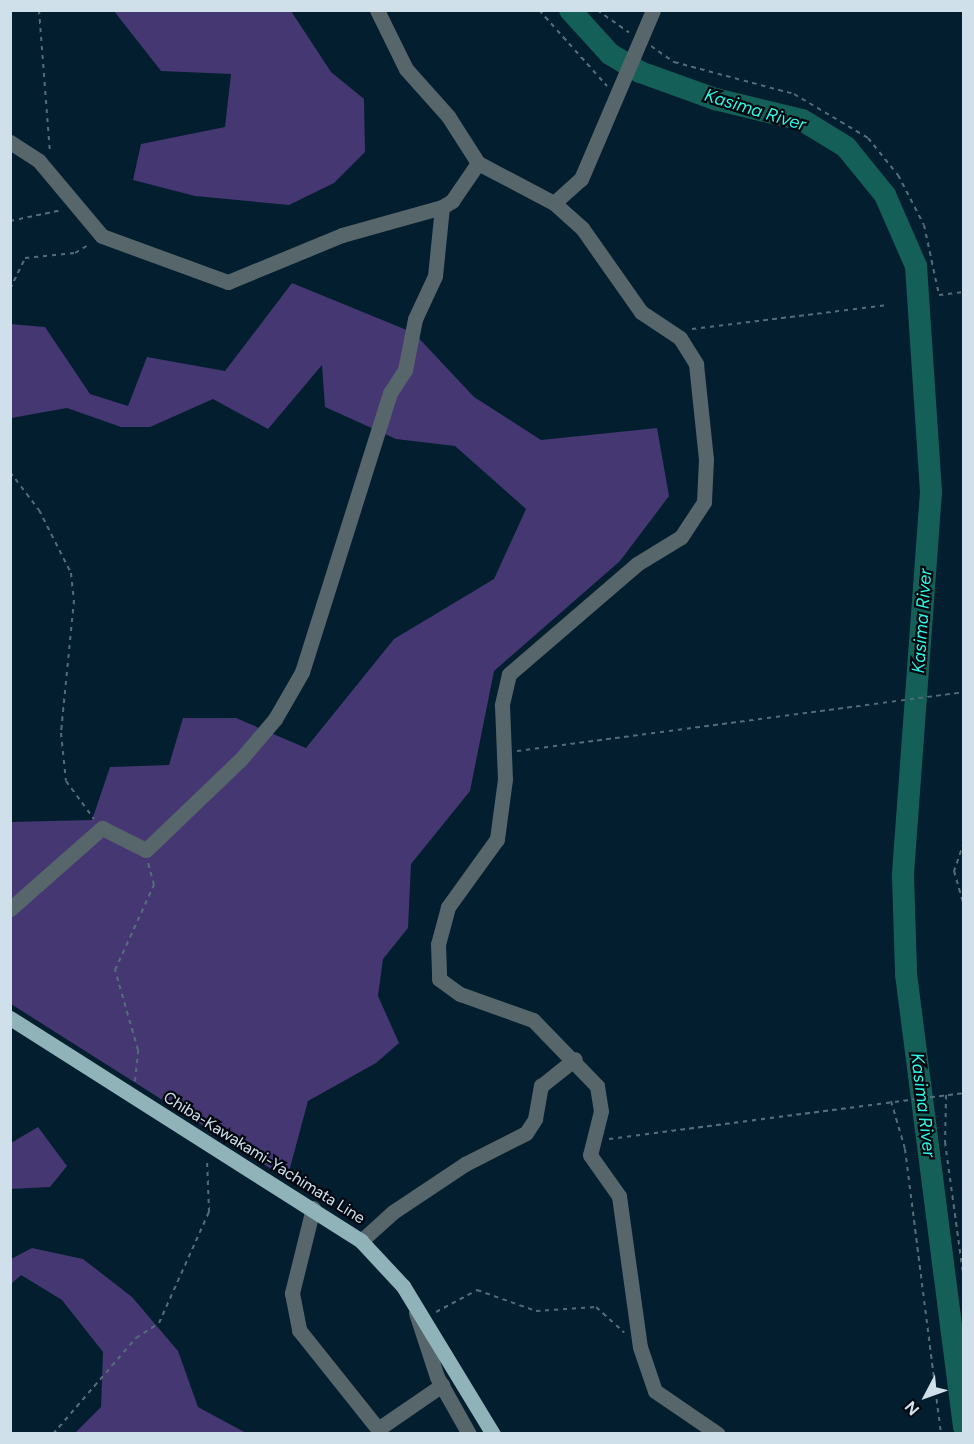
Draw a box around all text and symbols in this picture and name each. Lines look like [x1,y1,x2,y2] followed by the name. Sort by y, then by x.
[702,84,808,136] water label: Kasima River
[908,568,936,674] water label: Kasima River
[906,1052,940,1158] water label: Kasima River
[160,1088,368,1228] street label: Chiba-Kawakami-Yachimata Line
[896,1366,956,1426] north arrow
[901,1397,923,1419] text: N

